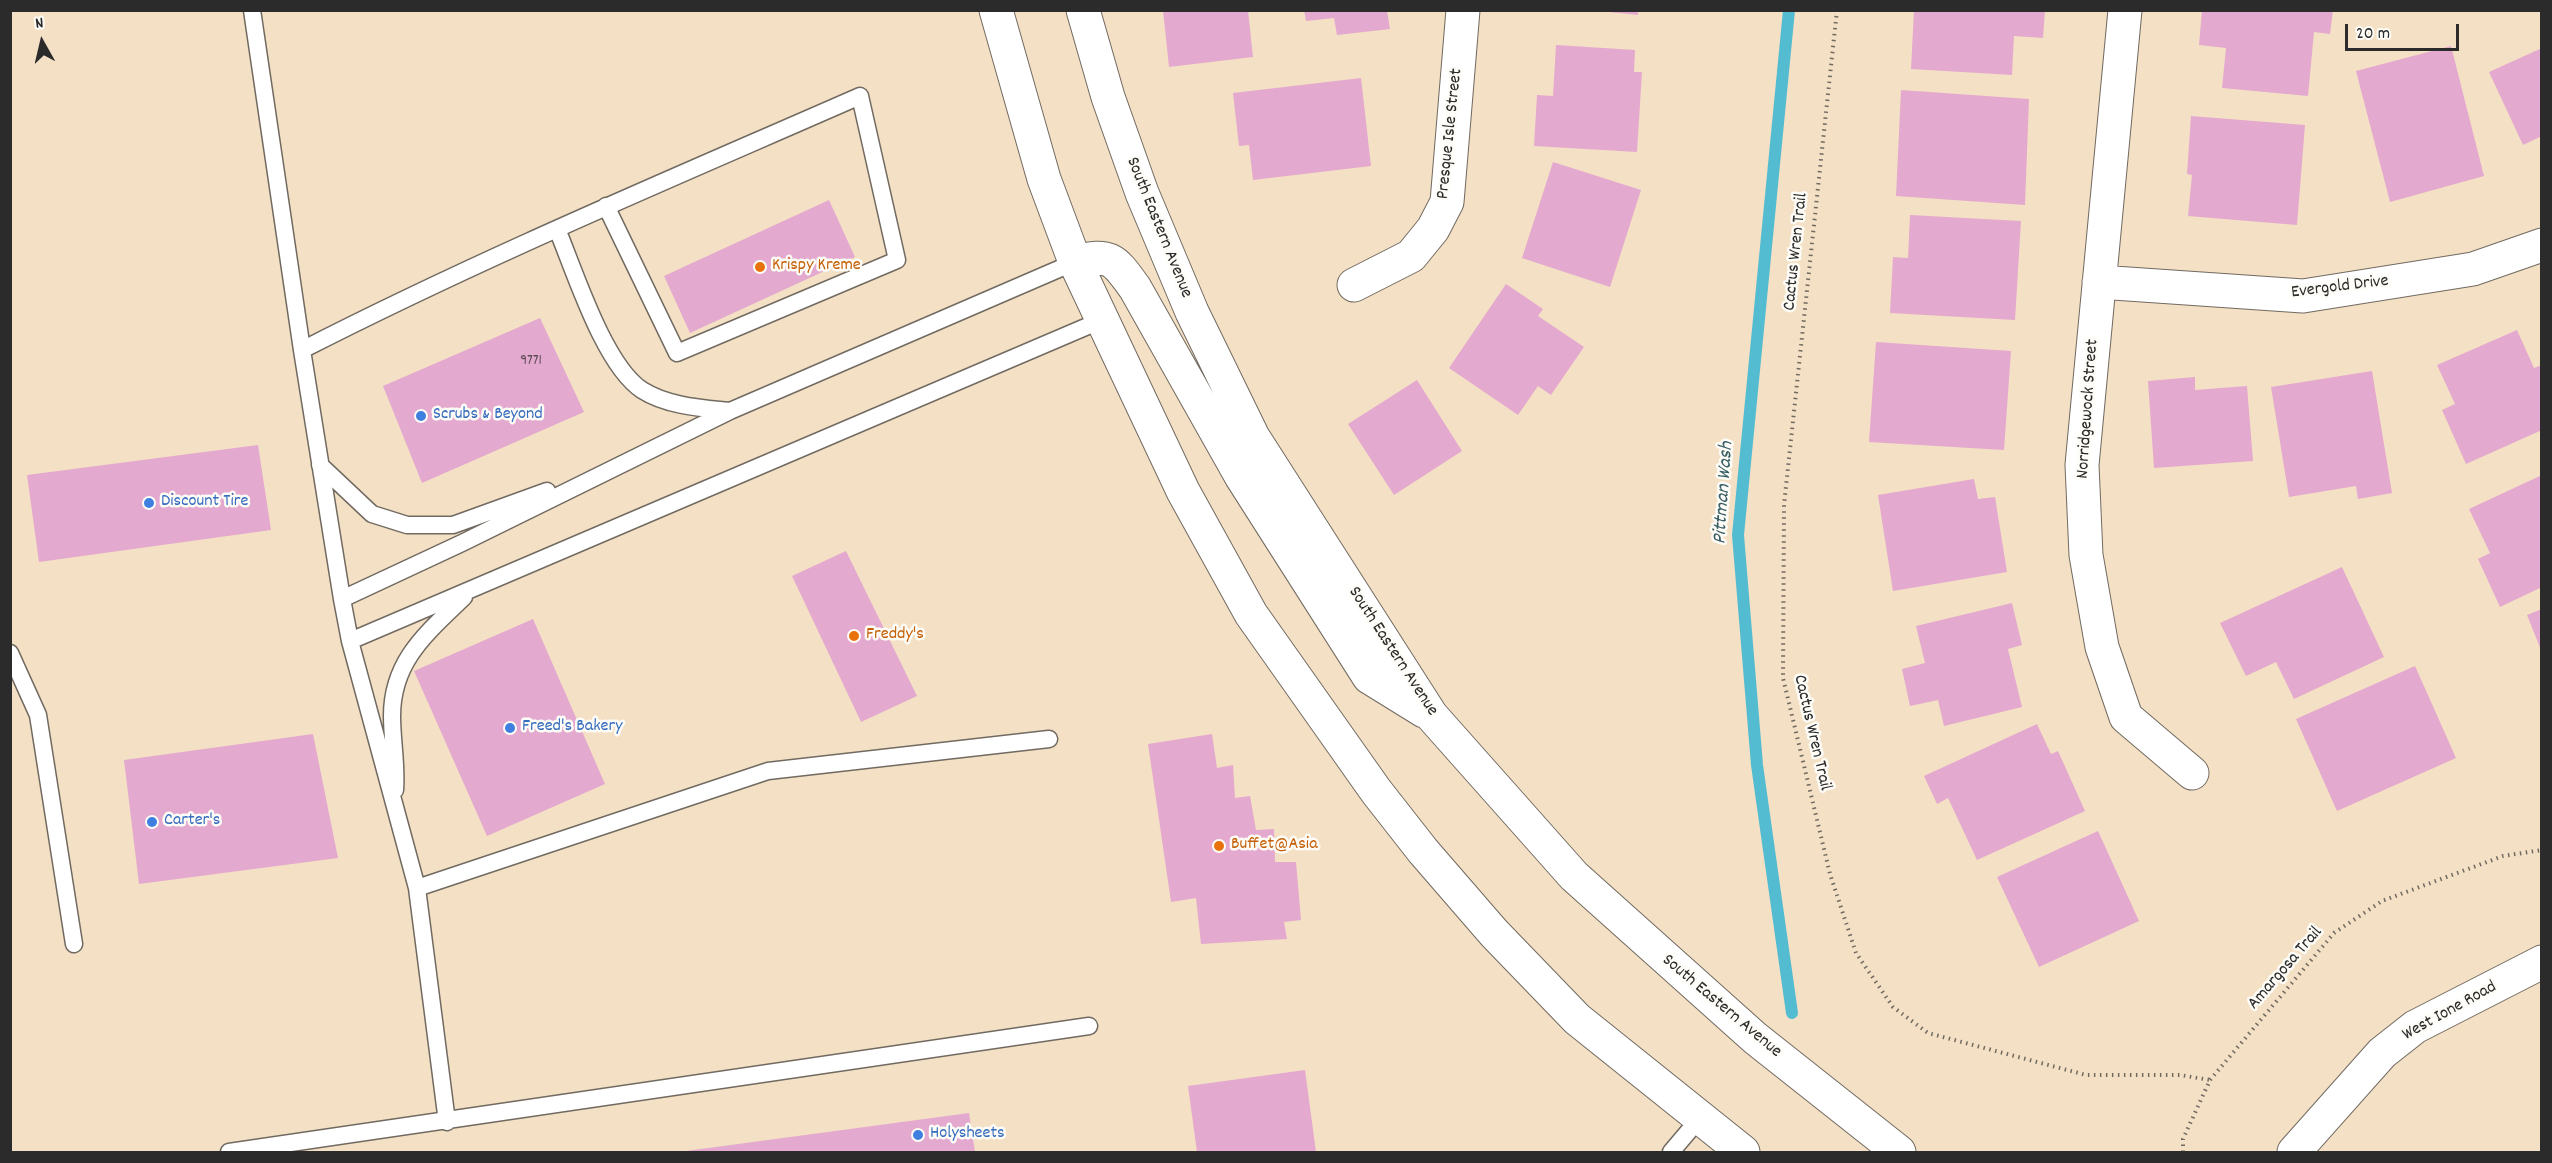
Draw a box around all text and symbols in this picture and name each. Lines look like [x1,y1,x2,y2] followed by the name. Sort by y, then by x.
[12,12,72,72] north arrow
[34,12,45,36] text: N
[2348,12,2462,50] scale bar
[2356,22,2390,47] text: 20 m
[1433,68,1469,200] street label: Presque Isle Street
[1120,154,1196,302] street label: South Eastern Avenue
[1780,192,1814,312] street label: Cactus Wren Trail
[772,256,861,278] place label: Krispy Kreme
[753,260,767,274] marker: Krispy Kreme
[2290,271,2390,305] street label: Evergold Drive
[2073,338,2105,480] street label: Norridgewock Street
[520,353,542,371] house number: 9771
[433,405,543,427] place label: Scrubs & Beyond
[414,409,428,423] marker: Scrubs & Beyond
[1709,441,1741,545] water label: Pittman Wash
[161,492,248,514] place label: Discount Tire
[142,496,156,510] marker: Discount Tire
[1342,583,1442,721] street label: South Eastern Avenue
[866,625,924,647] place label: Freddy's
[847,629,861,643] marker: Freddy's
[1787,673,1835,793] street label: Cactus Wren Trail
[522,717,622,739] place label: Freed's Bakery
[503,721,517,735] marker: Freed's Bakery
[164,811,220,833] place label: Carter's
[145,815,159,829] marker: Carter's
[1231,835,1318,857] place label: Buffet@Asia
[1212,839,1226,853] marker: Buffet@Asia
[2244,923,2328,1015] street label: Amargosa Trail
[1657,951,1785,1063] street label: South Eastern Avenue
[2399,977,2501,1047] street label: West Ione Road
[930,1124,1005,1146] place label: Holysheets
[911,1128,925,1142] marker: Holysheets

